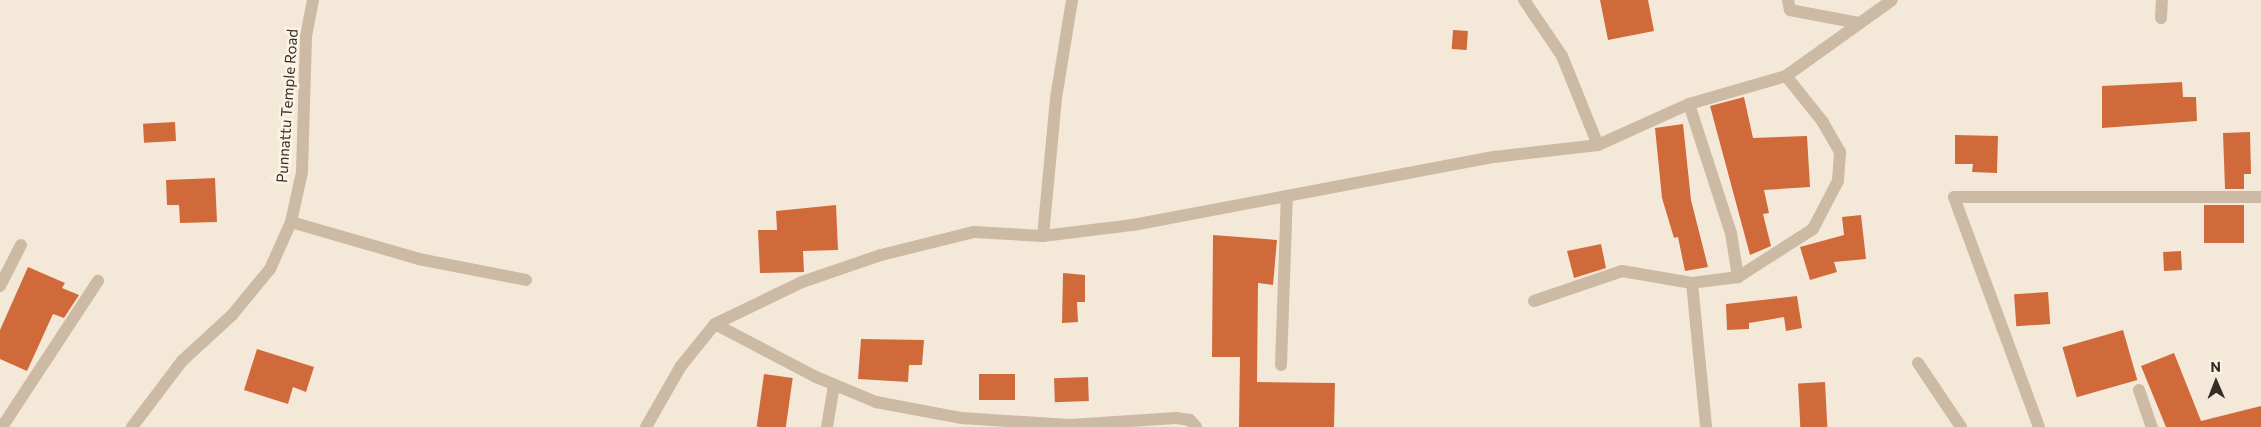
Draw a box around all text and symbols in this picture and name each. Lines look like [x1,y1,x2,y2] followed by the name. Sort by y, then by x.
[273,28,301,184] street label: Punnattu Temple Road
[2191,357,2241,407] north arrow
[2210,358,2221,375] text: N

